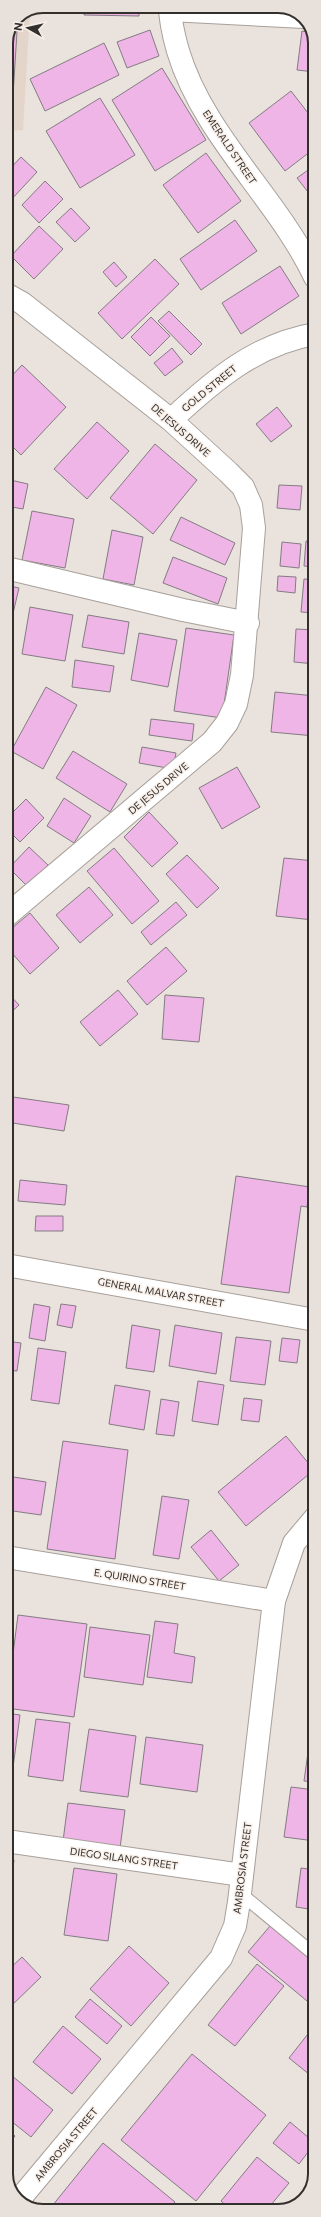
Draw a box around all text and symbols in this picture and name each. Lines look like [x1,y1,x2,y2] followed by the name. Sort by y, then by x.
[8,8,48,48] north arrow
[11,22,25,32] text: N
[201,108,260,187] street label: EMERALD STREET
[179,362,240,414] street label: GOLD STREET
[149,401,213,459] street label: DE JESUS DRIVE
[126,759,191,817] street label: DE JESUS DRIVE
[97,1275,226,1309] street label: GENERAL MALVAR STREET
[93,1566,187,1592] street label: E. QUIRINO STREET
[230,1821,254,1915] street label: AMBROSIA STREET
[69,1844,179,1872] street label: DIEGO SILANG STREET
[32,2104,101,2183] street label: AMBROSIA STREET

